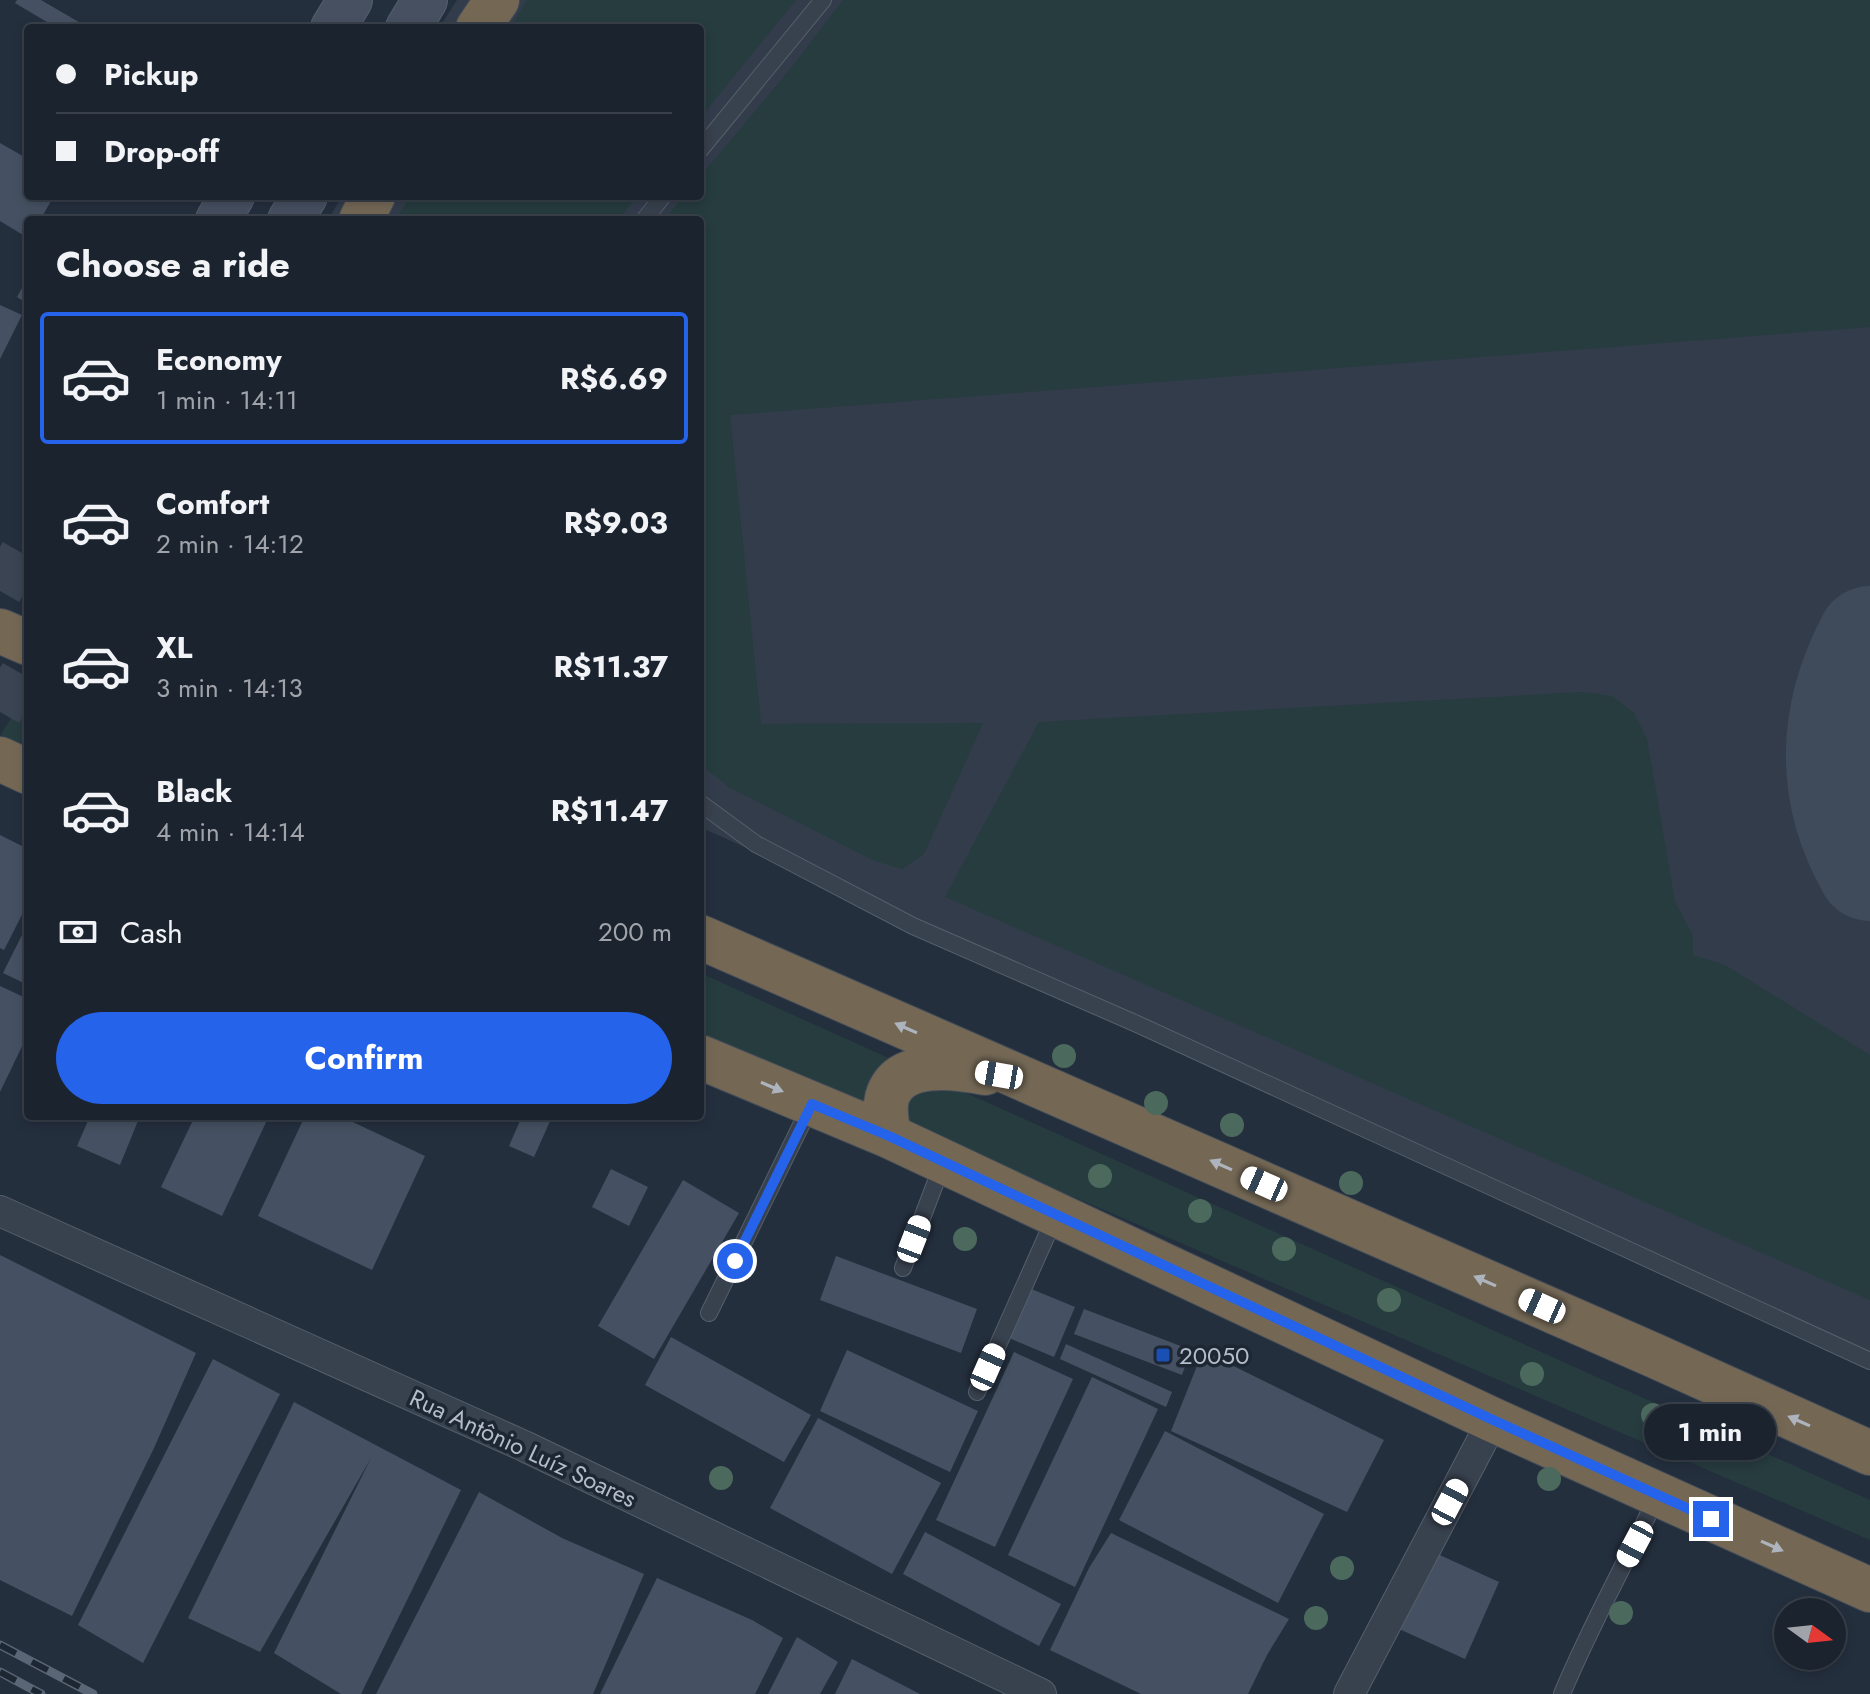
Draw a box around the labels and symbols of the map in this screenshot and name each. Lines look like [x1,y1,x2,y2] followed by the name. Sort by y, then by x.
[894,1021,918,1034] one-way arrow
[973,1059,1025,1091] car
[760,1081,784,1094] one-way arrow
[1209,1159,1233,1172] one-way arrow
[1237,1163,1291,1205] car
[894,1212,934,1266] car
[717,1243,753,1279] route start
[1473,1274,1497,1288] one-way arrow
[1515,1285,1569,1327] car
[1179,1338,1249,1373] place label: 20050
[967,1340,1009,1394] car
[1154,1346,1172,1364] marker: 20050
[404,1380,642,1516] street label: Rua Antônio Luíz Soares
[1645,1403,1777,1459] callout: 1 min
[1787,1414,1811,1428] one-way arrow
[1428,1475,1472,1529] car
[1693,1501,1729,1537] route end
[1613,1517,1657,1571] car
[1760,1539,1783,1553] one-way arrow
[1774,1598,1846,1670] north arrow

